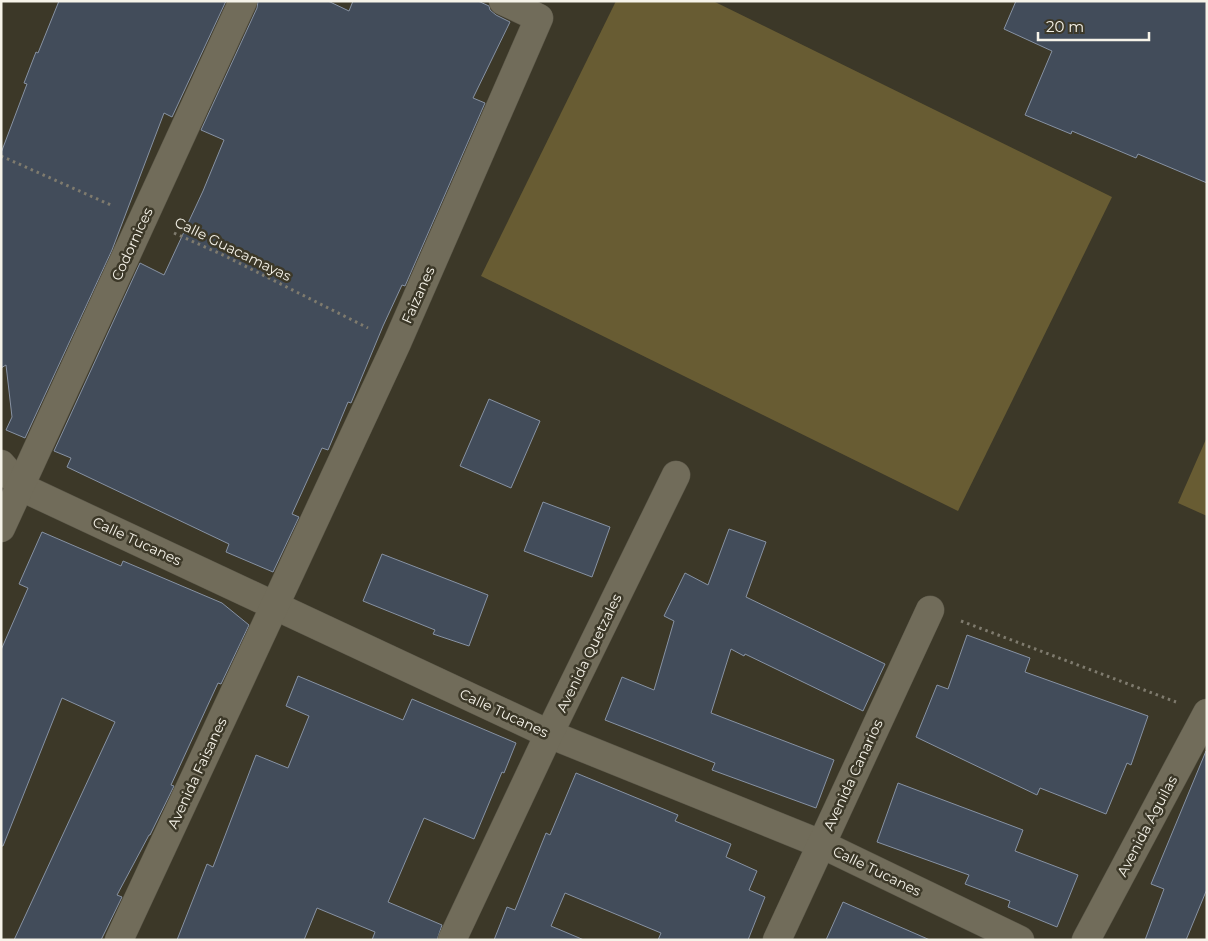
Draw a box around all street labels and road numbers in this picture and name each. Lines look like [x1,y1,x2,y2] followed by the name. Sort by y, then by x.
[107,205,157,283] street label: Codornices
[172,213,294,285] street label: Calle Guacamayas
[397,263,439,326] street label: Faizanes
[90,513,184,569] street label: Calle Tucanes
[552,591,626,715] street label: Avenida Quetzales
[457,685,551,741] street label: Calle Tucanes
[163,714,231,831] street label: Avenida Faisanes
[819,716,887,834] street label: Avenida Canarios
[1113,772,1181,880] street label: Avenida Águilas
[830,842,924,900] street label: Calle Tucanes

